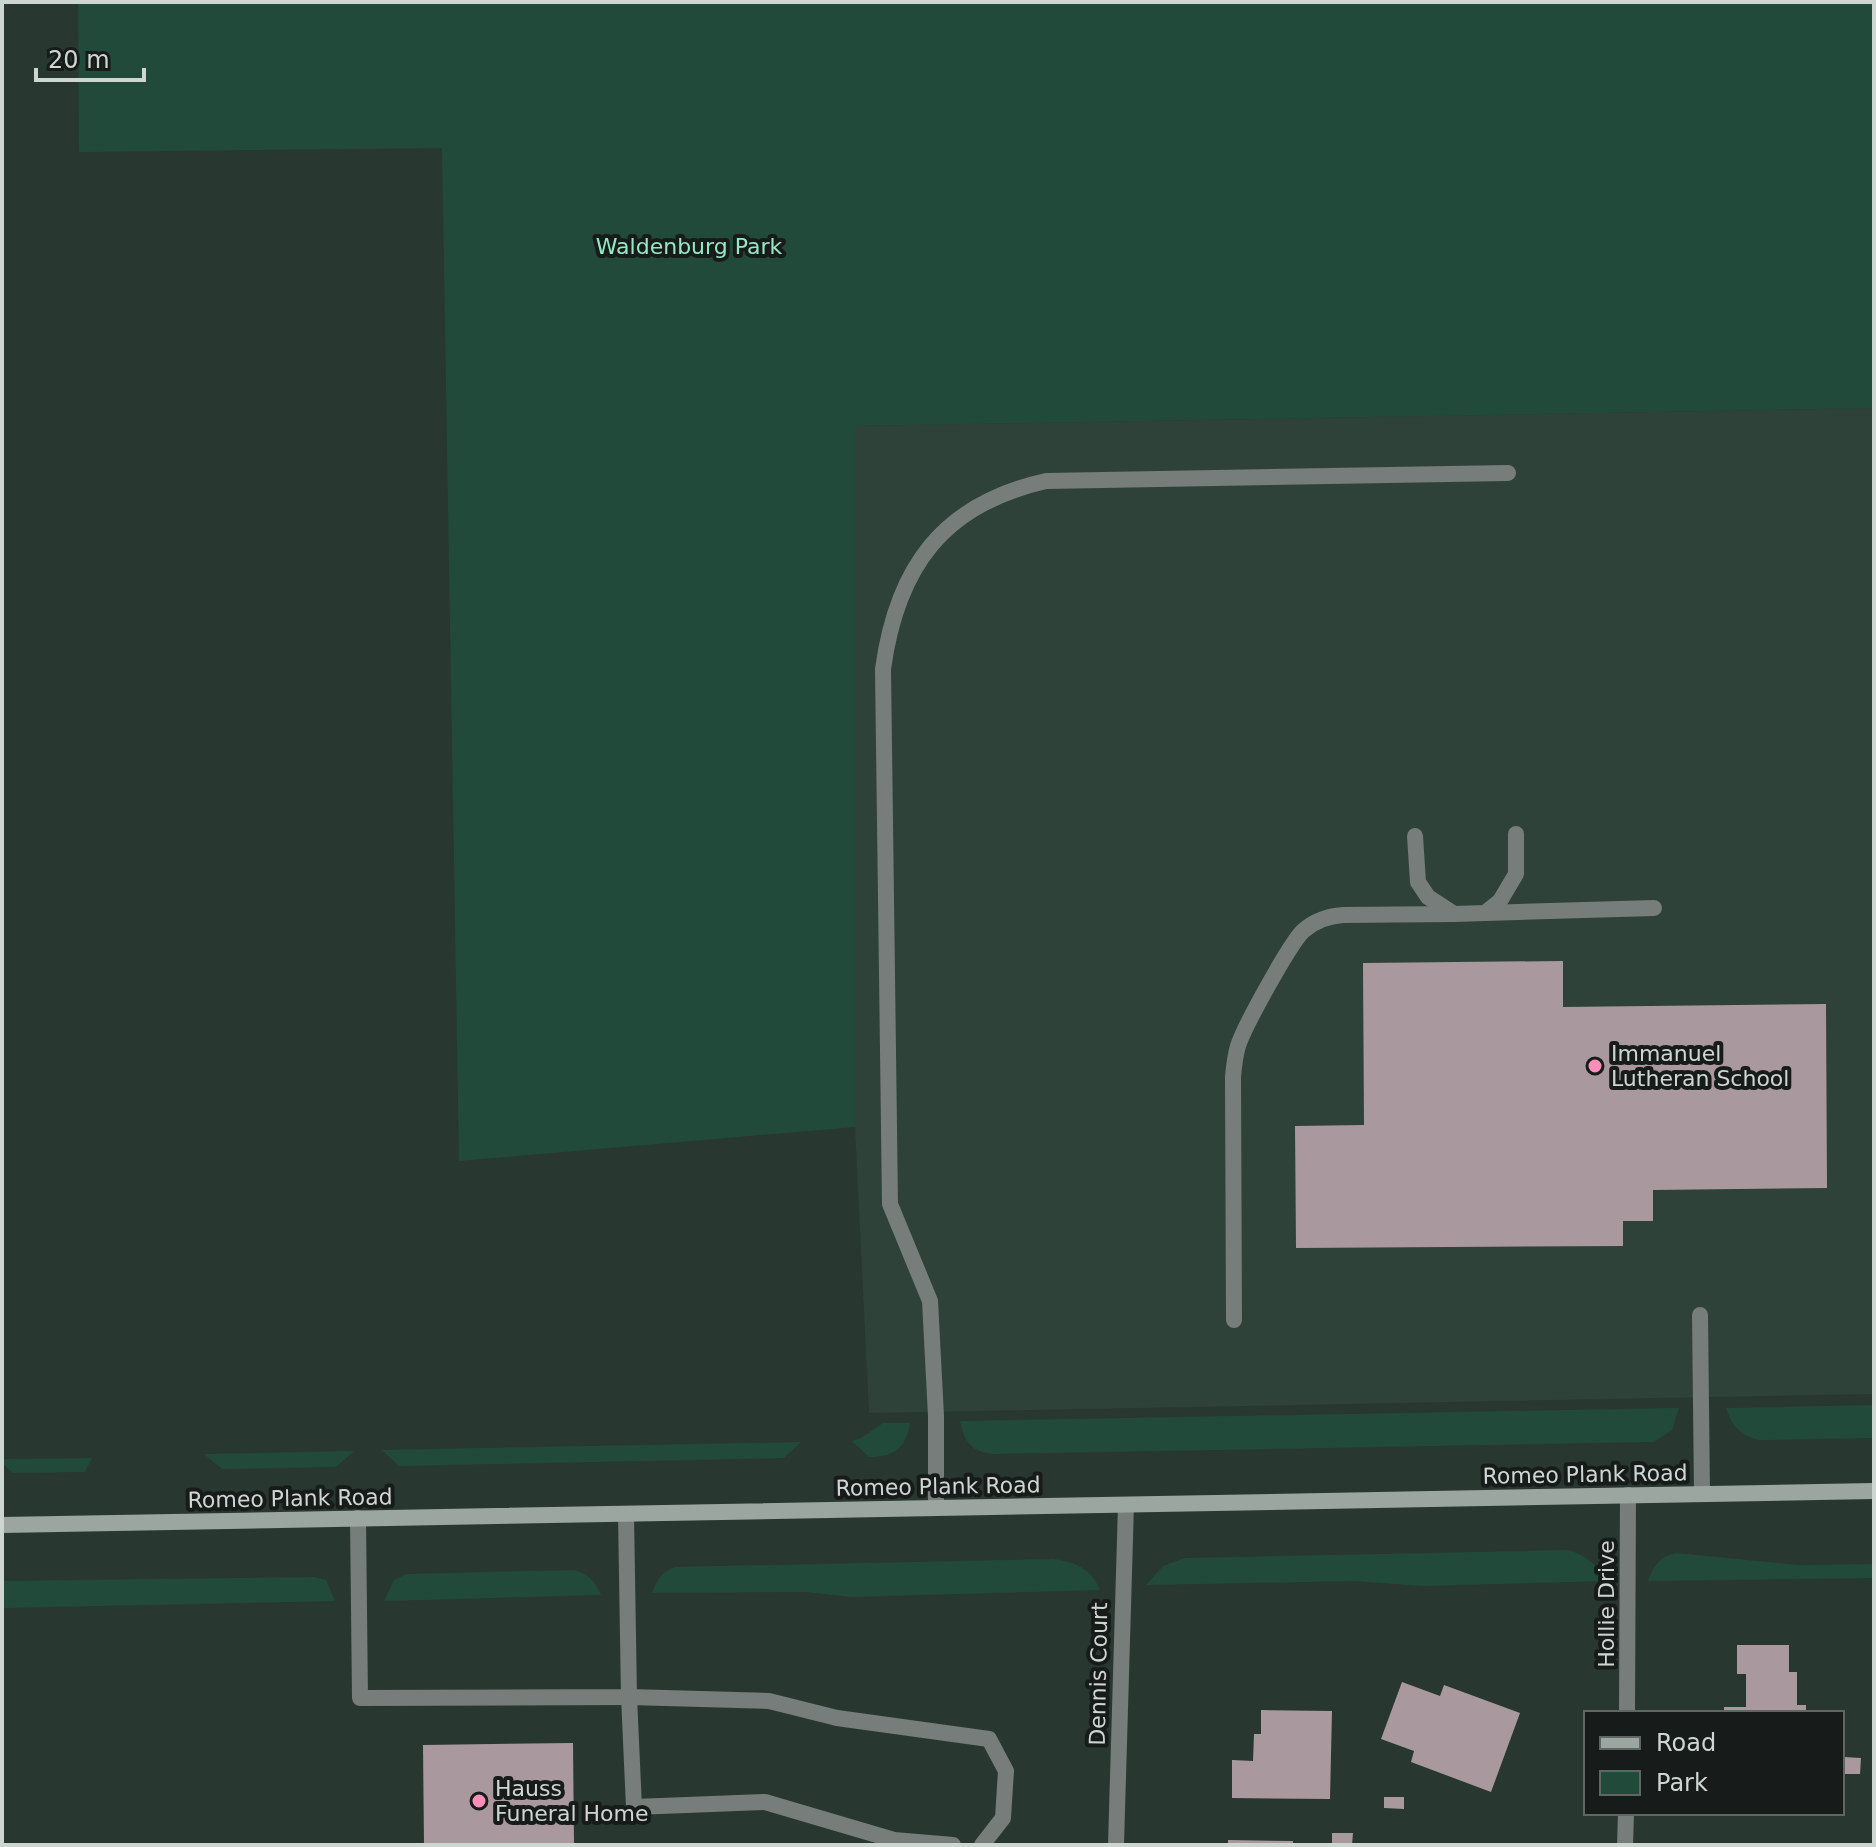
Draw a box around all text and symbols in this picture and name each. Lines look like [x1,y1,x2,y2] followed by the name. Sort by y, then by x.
[36,32,144,82] scale bar
[48,46,110,74] text: 20 m
[596,234,782,259] park label: Waldenburg Park
[1611,1041,1789,1091] place label: Immanuel Lutheran School
[1586,1057,1604,1075] marker: Immanuel Lutheran School
[1482,1460,1688,1489] street label: Romeo Plank Road
[835,1472,1041,1501] street label: Romeo Plank Road
[187,1484,393,1513] street label: Romeo Plank Road
[1594,1540,1619,1668] street label: Hollie Drive
[1085,1602,1112,1746] street label: Dennis Court
[1584,1711,1844,1815] legend
[1656,1729,1716,1757] text: Road
[1656,1769,1708,1797] text: Park
[495,1776,648,1826] place label: Hauss Funeral Home
[470,1792,488,1810] marker: Hauss Funeral Home

